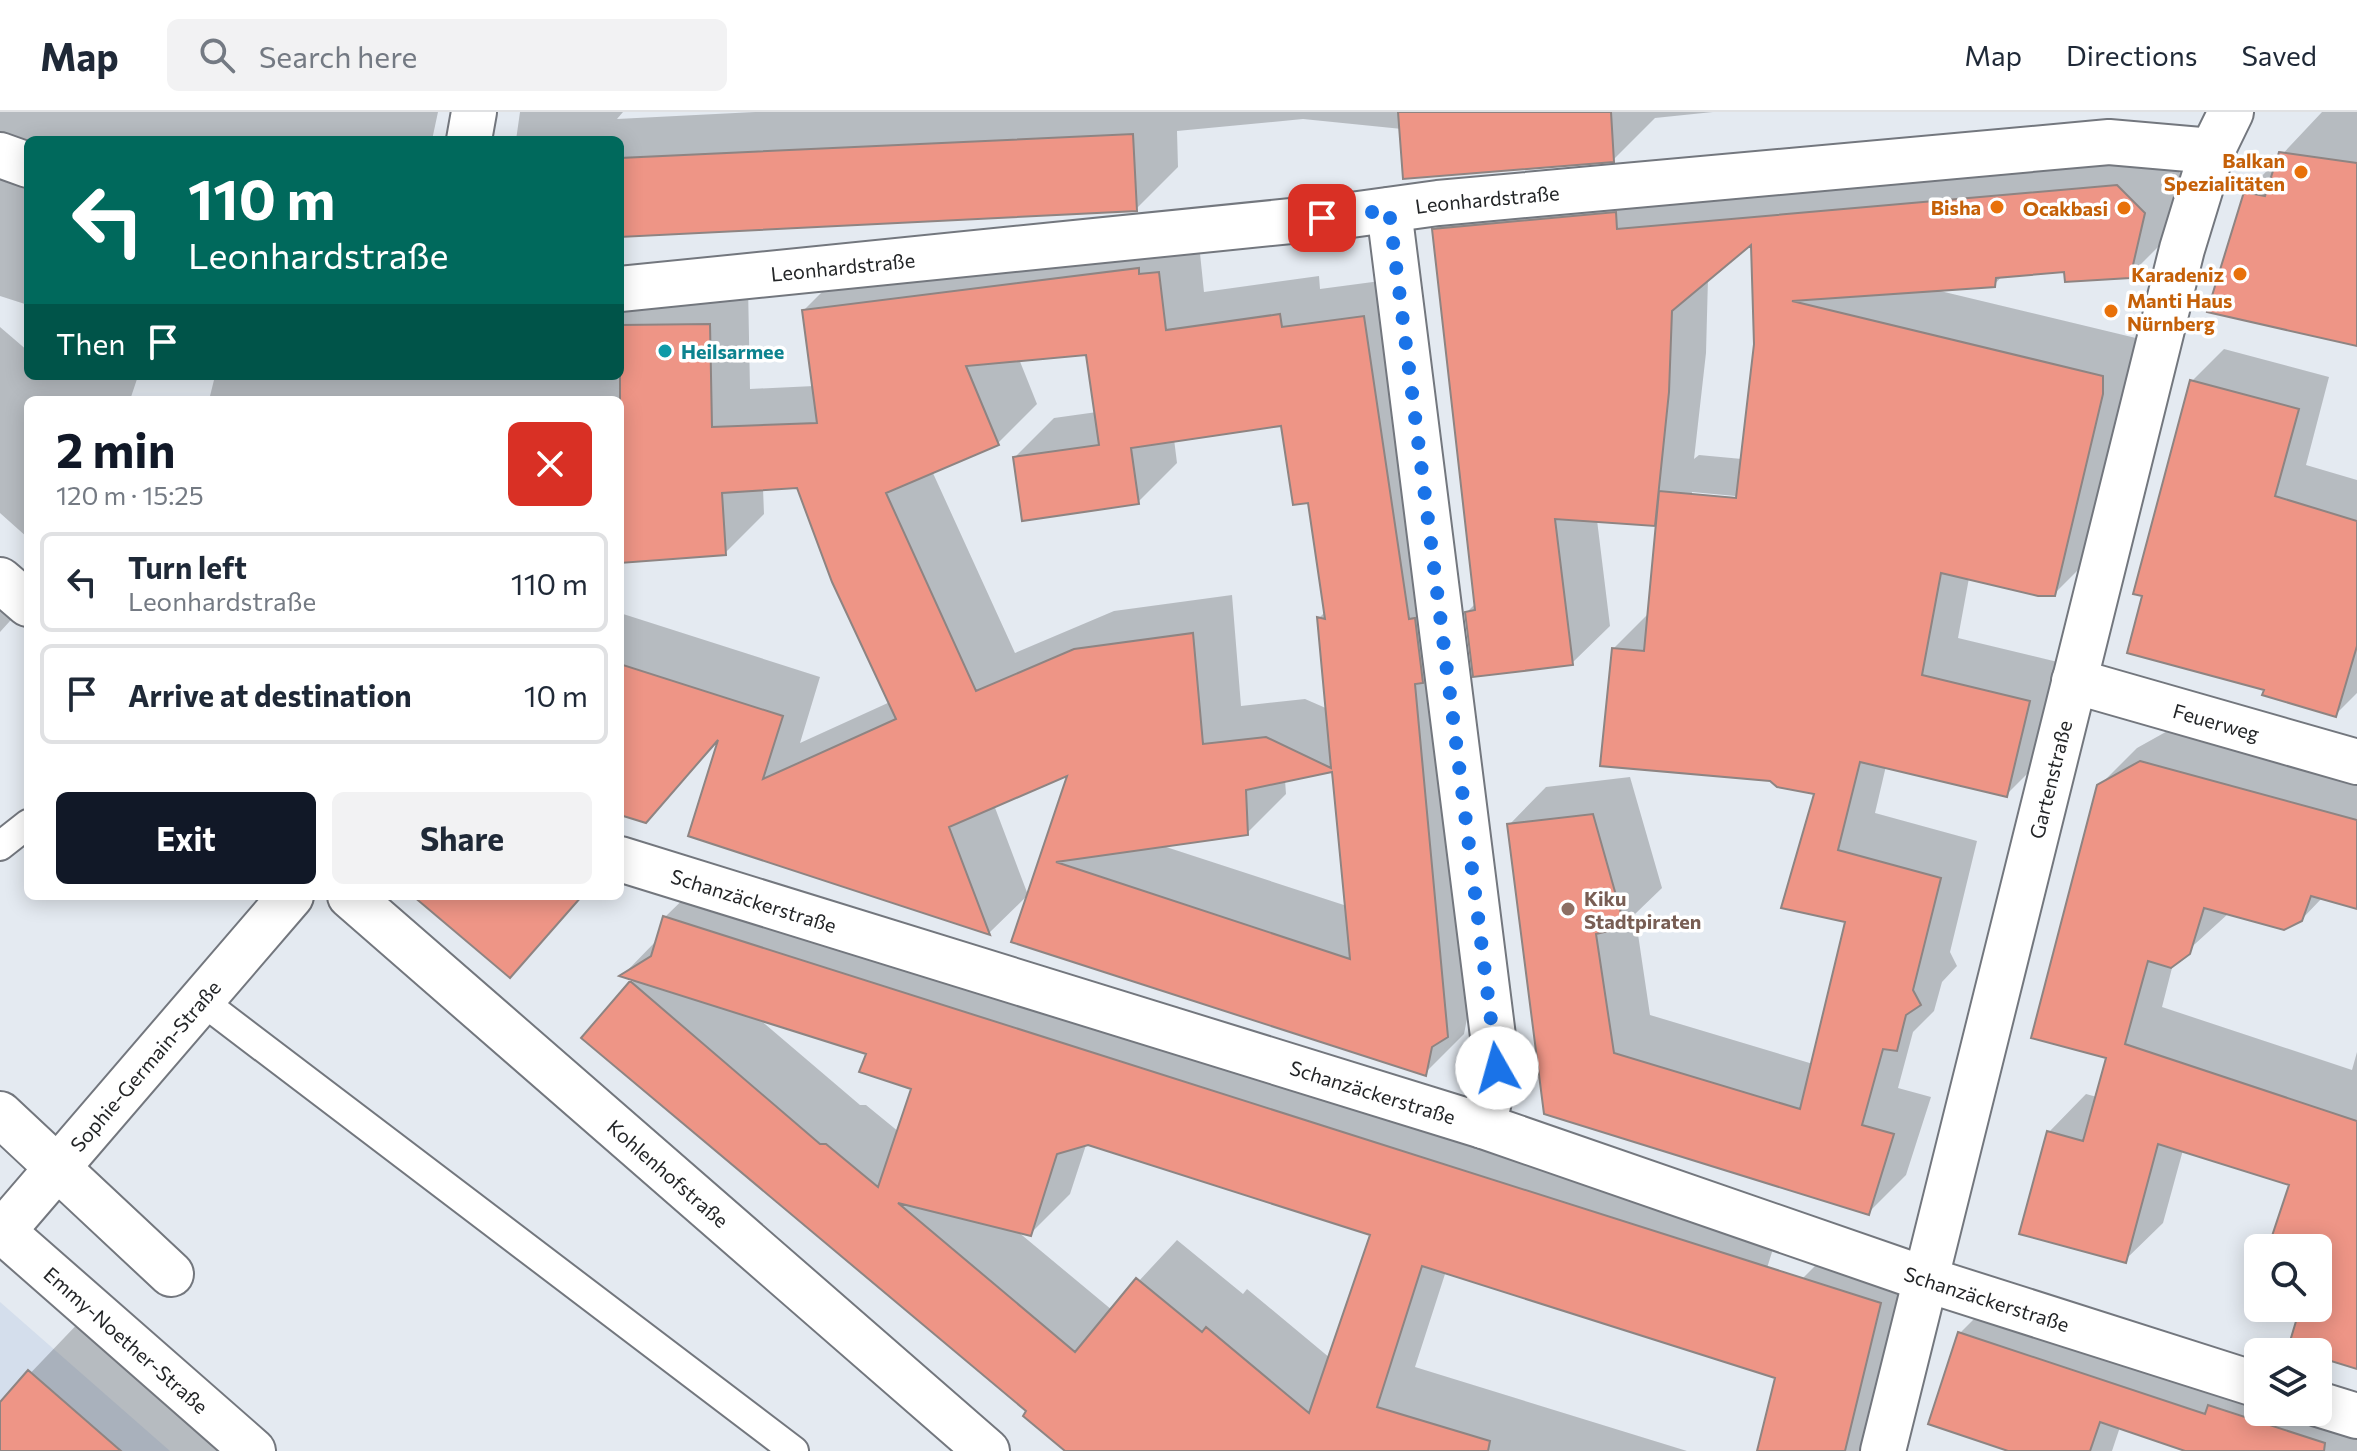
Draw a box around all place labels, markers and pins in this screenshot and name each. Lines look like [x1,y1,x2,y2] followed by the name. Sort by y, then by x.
[2164,148,2285,195] place label: Balkan Spezialitäten
[2292,163,2310,181] marker: Balkan Spezialitäten
[1288,184,1356,252] pin
[1931,195,1981,219] place label: Bisha
[2023,196,2108,220] place label: Ocakbasi
[1988,198,2006,216] marker: Bisha
[2115,199,2133,217] marker: Ocakbasi
[2131,262,2224,286] place label: Karadeniz
[2231,265,2249,283] marker: Karadeniz
[2127,288,2232,335] place label: Manti Haus Nürnberg
[2102,302,2120,320] marker: Manti Haus Nürnberg
[681,339,784,363] place label: Heilsarmee
[656,342,674,360] marker: Heilsarmee
[1584,886,1701,933] place label: Kiku Stadtpiraten
[1559,900,1577,918] marker: Kiku Stadtpiraten

